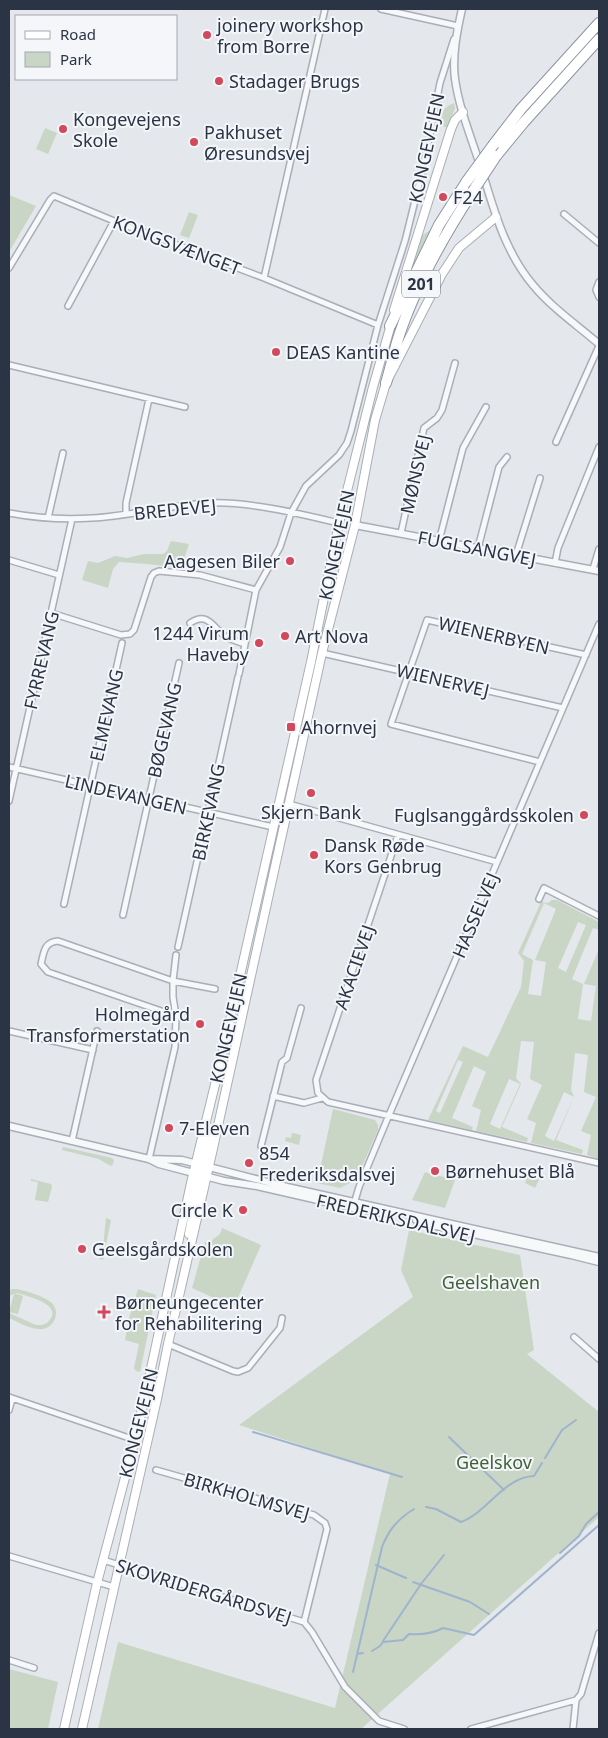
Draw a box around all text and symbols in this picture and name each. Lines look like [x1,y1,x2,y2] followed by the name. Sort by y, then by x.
[216,13,364,58] place label: joinery workshop from Borre
[15,15,178,80] legend
[60,24,96,44] text: Road
[201,29,213,41] marker: joinery workshop from Borre
[60,49,92,69] text: Park
[229,69,360,93] place label: Stadager Brugs
[213,75,225,87] marker: Stadager Brugs
[403,91,449,205] street label: KONGEVEJEN
[73,107,181,152] place label: Kongevejens Skole
[204,120,310,165] place label: Pakhuset Øresundsvej
[57,123,69,135] marker: Kongevejens Skole
[188,136,200,148] marker: Pakhuset Øresundsvej
[453,185,483,209] place label: F24
[437,191,449,203] marker: F24
[110,210,244,280] street label: KONGSVÆNGET
[402,270,440,298] road number: 201
[286,340,400,364] place label: DEAS Kantine
[270,346,282,358] marker: DEAS Kantine
[394,432,436,516] street label: MØNSVEJ
[313,488,359,602] street label: KONGEVEJEN
[133,493,217,525] street label: BREDEVEJ
[416,525,538,571] street label: FUGLSANGVEJ
[164,549,281,573] place label: Aagesen Biler
[284,555,296,567] marker: Aagesen Biler
[18,608,64,712] street label: FYRREVANG
[436,611,552,659] street label: WIENERBYEN
[152,621,250,666] place label: 1244 Virum Haveby
[295,624,369,648] place label: Art Nova
[279,630,291,642] marker: Art Nova
[253,637,265,649] marker: 1244 Virum Haveby
[394,658,492,702] street label: WIENERVEJ
[84,666,128,764] street label: ELMEVANG
[141,680,187,780] street label: BØGEVANG
[301,715,377,739] place label: Ahornvej
[285,721,297,733] marker: Ahornvej
[186,761,230,863] street label: BIRKEVANG
[63,768,189,820] street label: LINDEVANGEN
[305,787,317,799] marker: Skjern Bank
[261,800,361,824] place label: Skjern Bank
[394,803,574,827] place label: Fuglsanggårdsskolen
[578,809,590,821] marker: Fuglsanggårdsskolen
[324,833,442,878] place label: Dansk Røde Kors Genbrug
[308,849,320,861] marker: Dansk Røde Kors Genbrug
[446,869,504,961] street label: HASSELVEJ
[328,921,380,1013] street label: AKACIEVEJ
[204,971,252,1085] street label: KONGEVEJEN
[27,1002,190,1047] place label: Holmegård Transformerstation
[194,1018,206,1030] marker: Holmegård Transformerstation
[179,1116,250,1140] place label: 7-Eleven
[163,1122,175,1134] marker: 7-Eleven
[259,1141,395,1186] place label: 854 Frederiksdalsvej
[243,1157,255,1169] marker: 854 Frederiksdalsvej
[445,1159,575,1183] place label: Børnehuset Blå
[429,1165,441,1177] marker: Børnehuset Blå
[314,1188,478,1248] street label: FREDERIKSDALSVEJ
[171,1198,234,1222] place label: Circle K
[237,1204,249,1216] marker: Circle K
[92,1237,233,1261] place label: Geelsgårdskolen
[76,1243,88,1255] marker: Geelsgårdskolen
[442,1270,540,1294] park label: Geelshaven
[115,1290,264,1335] place label: Børneungecenter for Rehabilitering
[97,1305,111,1319] marker: Børneungecenter for Rehabilitering
[113,1366,163,1480] street label: KONGEVEJEN
[456,1450,533,1474] park label: Geelskov
[181,1467,313,1525] street label: BIRKHOLMSVEJ
[113,1553,295,1629] street label: SKOVRIDERGÅRDSVEJ

